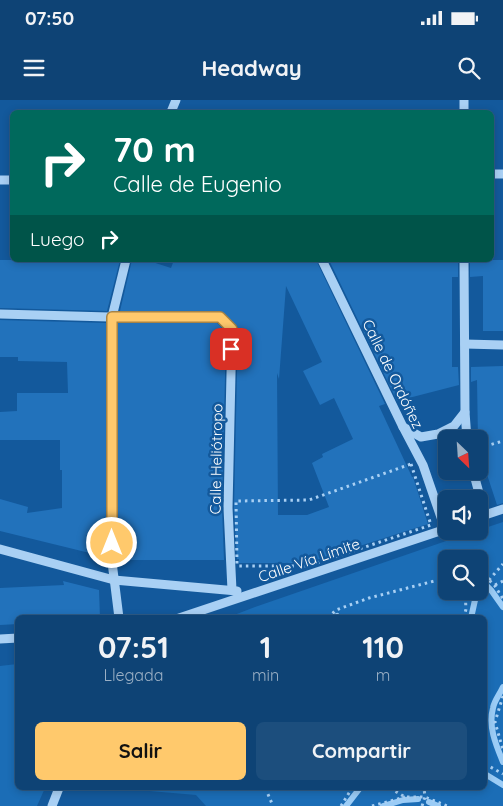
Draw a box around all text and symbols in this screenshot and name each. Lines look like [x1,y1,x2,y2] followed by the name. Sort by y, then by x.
[25,6,74,30] text: 07:50
[20,54,48,82] icon: menu
[201,54,302,82] text: Headway
[455,54,483,82] icon: search
[113,127,196,171] text: 70 m
[30,130,95,195] icon: right
[113,170,282,198] text: Calle de Eugenio
[95,225,123,253] icon: right
[30,227,85,251] text: Luego
[358,316,428,432] street label: Calle de Ordóñez
[210,328,252,370] pin
[217,335,245,363] icon: arrive
[206,403,226,515] street label: Calle Heliótropo
[438,430,488,480] north arrow
[438,430,488,600] map controls
[438,490,488,540] button: sound
[85,516,137,568] position arrow
[256,534,362,586] street label: Calle Vía Límite
[438,550,488,600] button: search
[98,628,169,666] text: 07:51
[260,628,271,666] text: 1
[362,628,404,666] text: 110
[103,665,163,685] text: Llegada
[252,665,279,685] text: min
[376,665,390,685] text: m
[35,722,246,780] button: Salir
[256,722,467,780] button: Compartir

